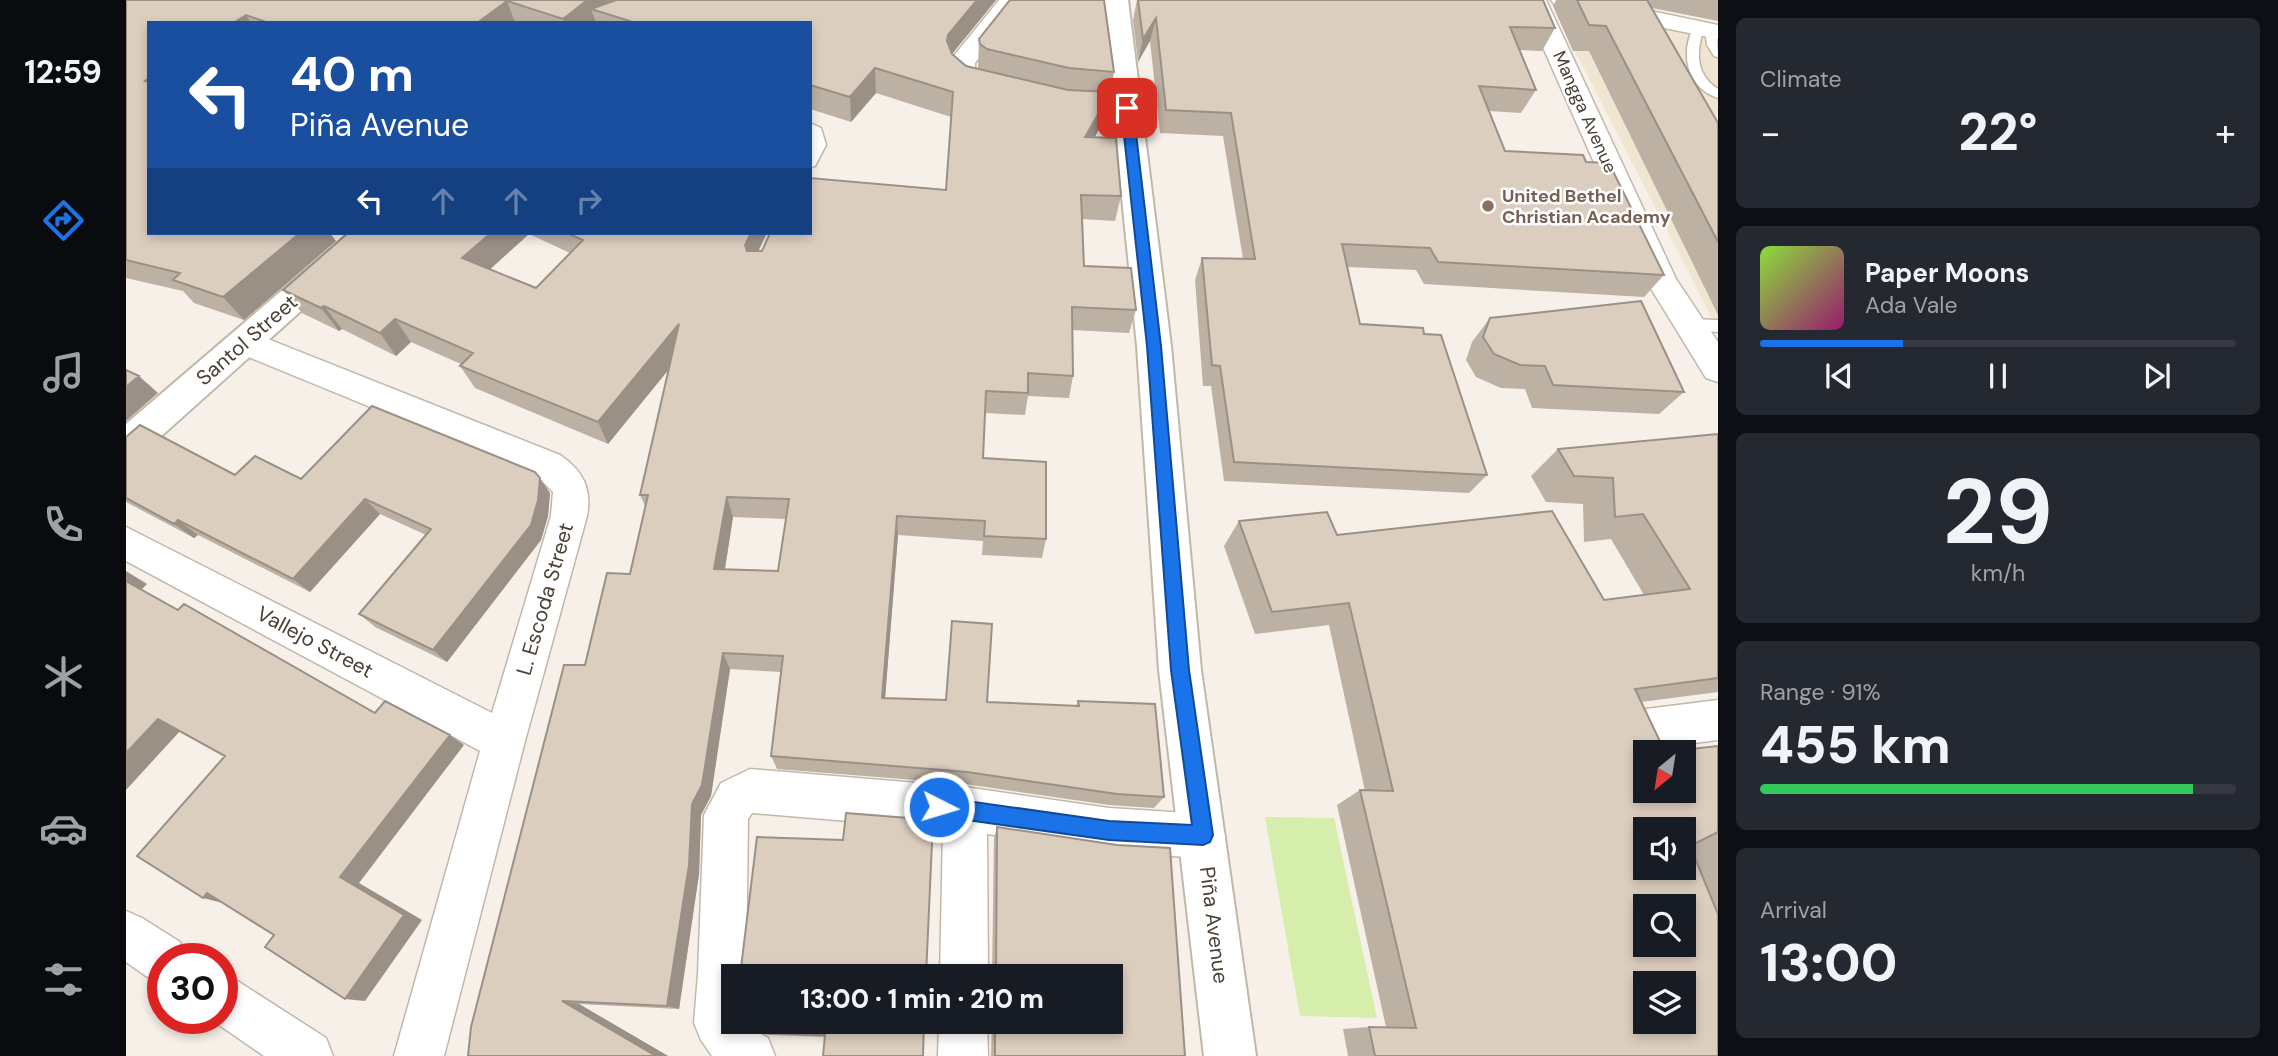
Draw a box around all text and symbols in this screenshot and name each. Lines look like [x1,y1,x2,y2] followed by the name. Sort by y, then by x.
[290,42,414,106] text: 40 m
[1547,47,1623,177] street label: Mangga Avenue
[175,49,266,140] icon: left
[24,51,102,93] text: 12:59
[1760,64,1842,94] text: Climate
[1097,78,1157,138] pin
[1108,89,1146,127] icon: arrive
[1958,98,2038,166] text: 22°
[290,104,469,146] text: Piña Avenue
[1760,108,1781,158] text: −
[2215,108,2236,158] text: +
[351,182,389,220] icon: left
[424,182,462,220] icon: ahead
[497,182,535,220] icon: ahead
[570,182,608,220] icon: right
[1502,184,1671,229] place label: United Bethel Christian Academy
[39,196,88,245] icon: directions
[1480,198,1496,214] marker: United Bethel Christian Academy
[1865,256,2029,290] text: Paper Moons
[190,288,304,392] street label: Santol Street
[1865,290,1958,320] text: Ada Vale
[39,348,88,397] icon: music
[1820,357,1858,395] icon: previous
[1979,357,2017,395] icon: pause
[2138,357,2176,395] icon: next
[1943,453,2053,571] text: 29
[39,500,88,549] icon: phone
[510,520,580,678] street label: L. Escoda Street
[1971,558,2025,588] text: km/h
[252,600,378,684] street label: Vallejo Street
[39,652,88,701] icon: climate
[1760,677,1881,707] text: Range · 91%
[1760,711,1951,779] text: 455 km
[1633,740,1696,803] north arrow
[1633,740,1696,1034] map controls
[902,770,976,844] position arrow
[39,804,88,853] icon: car
[1633,817,1696,880] button: sound
[1193,865,1235,985] street label: Piña Avenue
[1633,894,1696,957] button: search
[1760,895,1827,925] text: Arrival
[1760,929,1898,997] text: 13:00
[147,943,238,1034] speed limit sign: 30
[39,955,88,1004] icon: filters
[1633,971,1696,1034] button: layers
[800,982,1044,1016] text: 13:00 · 1 min · 210 m

